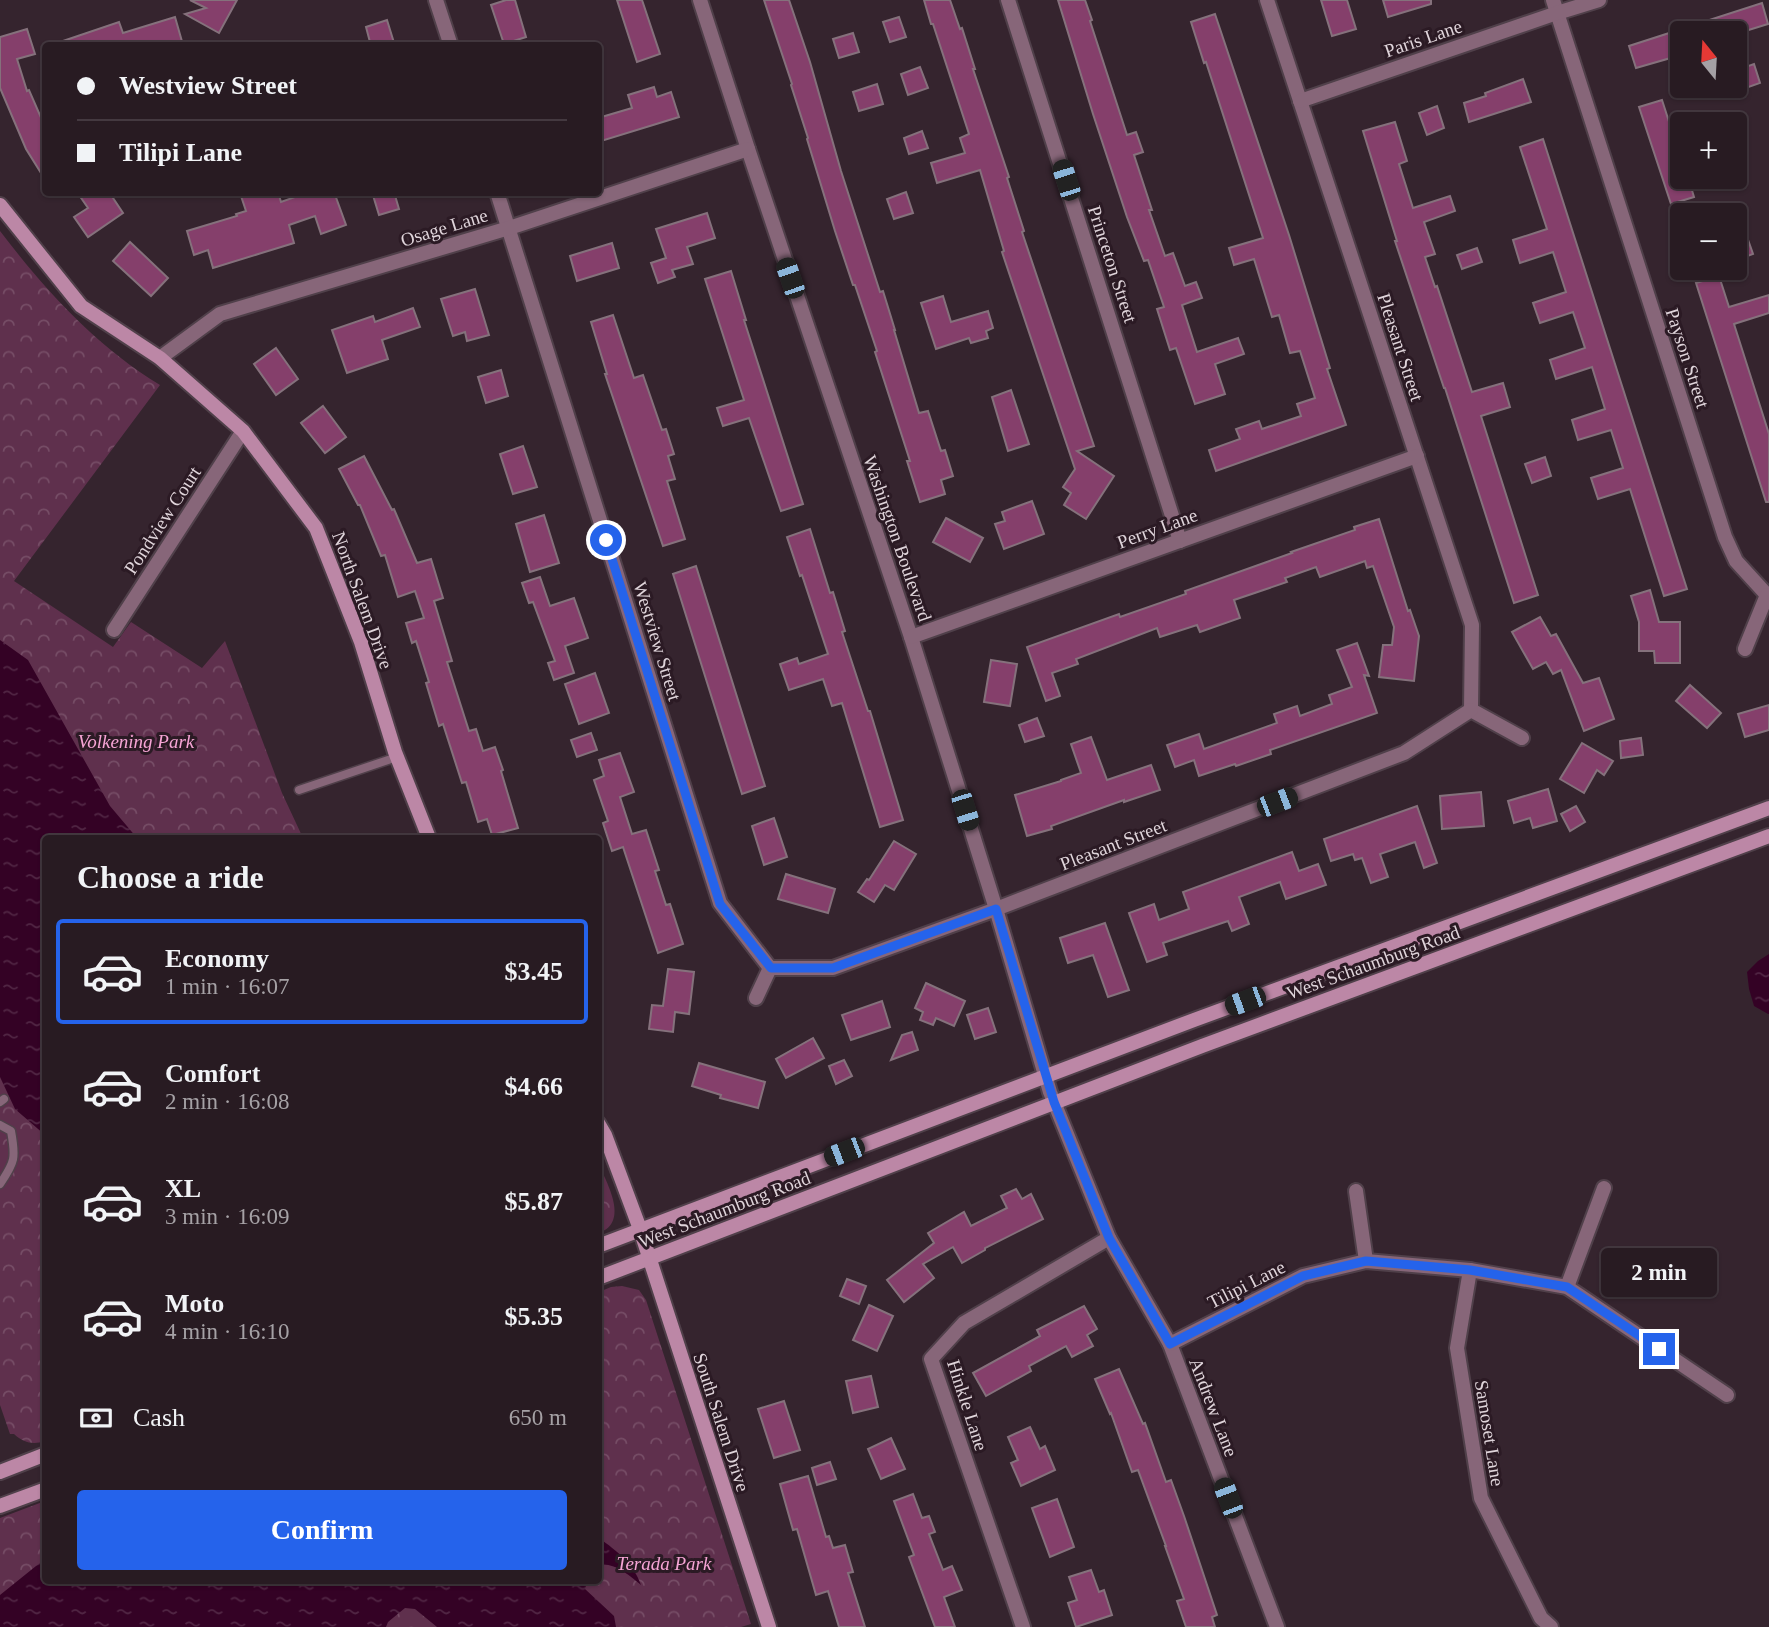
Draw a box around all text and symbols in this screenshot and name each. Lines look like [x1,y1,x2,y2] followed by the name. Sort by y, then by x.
[1382,15,1465,62] street label: Paris Lane
[1670,21,1746,98] north arrow
[1670,21,1747,280] map controls
[119,71,297,100] text: Westview Street
[1670,112,1747,189] button: +
[119,138,242,167] text: Tilipi Lane
[1050,157,1083,203] car
[1084,203,1142,326] street label: Princeton Street
[1670,203,1747,280] button: −
[398,204,490,251] street label: Osage Lane
[774,255,807,301] car
[1373,290,1428,405] street label: Pleasant Street
[1661,305,1714,412] street label: Payson Street
[859,452,936,624] street label: Washington Boulevard
[120,462,205,578] street label: Pondview Court
[1114,504,1200,553] street label: Perry Lane
[590,524,622,556] route start
[328,529,397,672] street label: North Salem Drive
[629,579,686,704] street label: Westview Street
[78,731,195,752] park label: Volkening Park
[1254,785,1301,819] car
[949,787,982,833] car
[1057,814,1170,874] street label: Pleasant Street
[77,859,264,895] text: Choose a ride
[1284,921,1463,1004] street label: West Schaumburg Road
[81,940,144,1003] icon: car
[165,944,269,973] text: Economy
[505,957,563,986] text: $3.45
[165,974,290,999] text: 1 min · 16:07
[1222,984,1269,1018] car
[81,1055,144,1118] icon: car
[165,1059,260,1088] text: Comfort
[505,1072,563,1101] text: $4.66
[165,1089,290,1114] text: 2 min · 16:08
[821,1135,868,1169] car
[635,1167,814,1252] street label: West Schaumburg Road
[81,1170,144,1233] icon: car
[165,1174,201,1203] text: XL
[505,1187,563,1216] text: $5.87
[165,1204,290,1229] text: 3 min · 16:09
[1601,1248,1717,1296] callout: 2 min
[1204,1256,1289,1313] street label: Tilipi Lane
[1631,1260,1687,1285] text: 2 min
[81,1285,144,1348] icon: car
[165,1289,224,1318] text: Moto
[505,1302,563,1331] text: $5.35
[165,1319,290,1344] text: 4 min · 16:10
[1643,1333,1675,1365] route end
[689,1350,754,1494] street label: South Salem Drive
[1185,1355,1242,1459] street label: Andrew Lane
[943,1357,992,1453] street label: Hinkle Lane
[1471,1379,1508,1488] street label: Samoset Lane
[77,1399,115,1437] icon: cash
[133,1403,185,1432] text: Cash
[509,1405,567,1430] text: 650 m
[1211,1475,1246,1521] car
[77,1490,567,1570] button: Confirm
[617,1553,712,1574] park label: Terada Park

